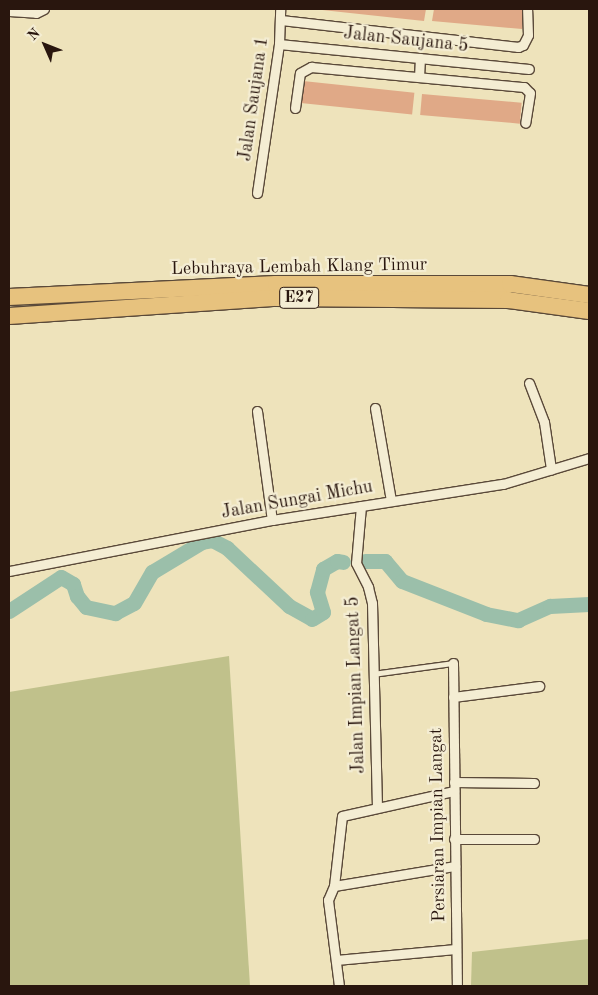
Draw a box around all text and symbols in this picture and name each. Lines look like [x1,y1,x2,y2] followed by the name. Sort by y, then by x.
[20,20,70,70] north arrow
[342,23,470,57] street label: Jalan Saujana 5
[25,26,43,43] text: N
[235,35,273,163] street label: Jalan Saujana 1
[171,254,427,280] street label: Lebuhraya Lembah Klang Timur
[279,284,319,312] road number: E27
[220,476,374,524] street label: Jalan Sungai Michu
[342,596,370,774] street label: Jalan Impian Langat 5
[426,728,450,922] street label: Persiaran Impian Langat

